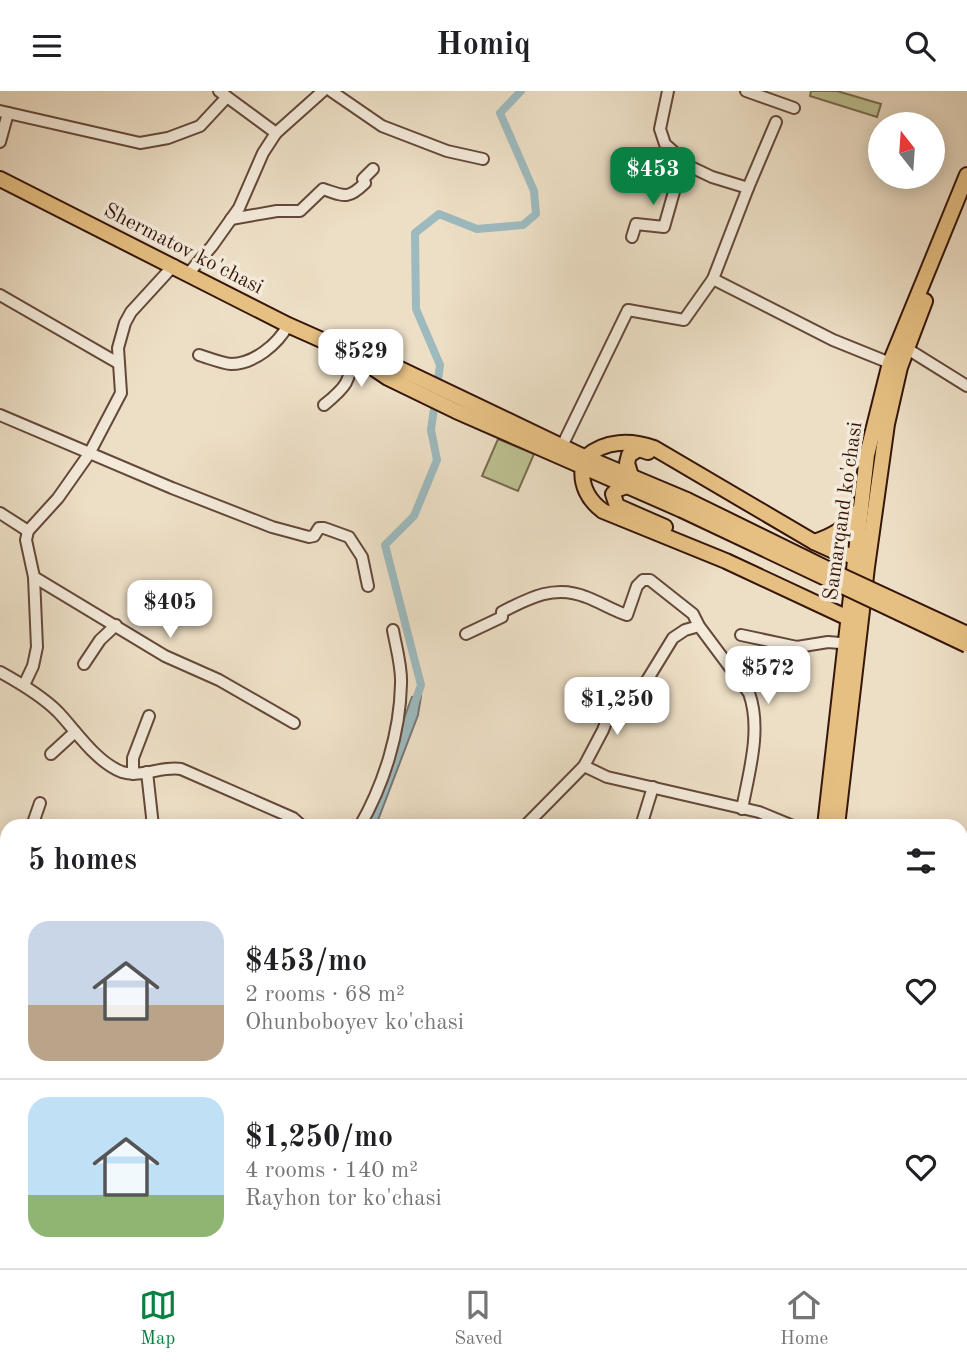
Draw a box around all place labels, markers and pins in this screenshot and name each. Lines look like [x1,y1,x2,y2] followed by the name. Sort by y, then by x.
[612,148,694,207] pin: $453
[320,329,402,389] pin: $529
[129,581,211,640] pin: $405
[727,647,809,706] pin: $572
[560,677,674,737] pin: $1,250

